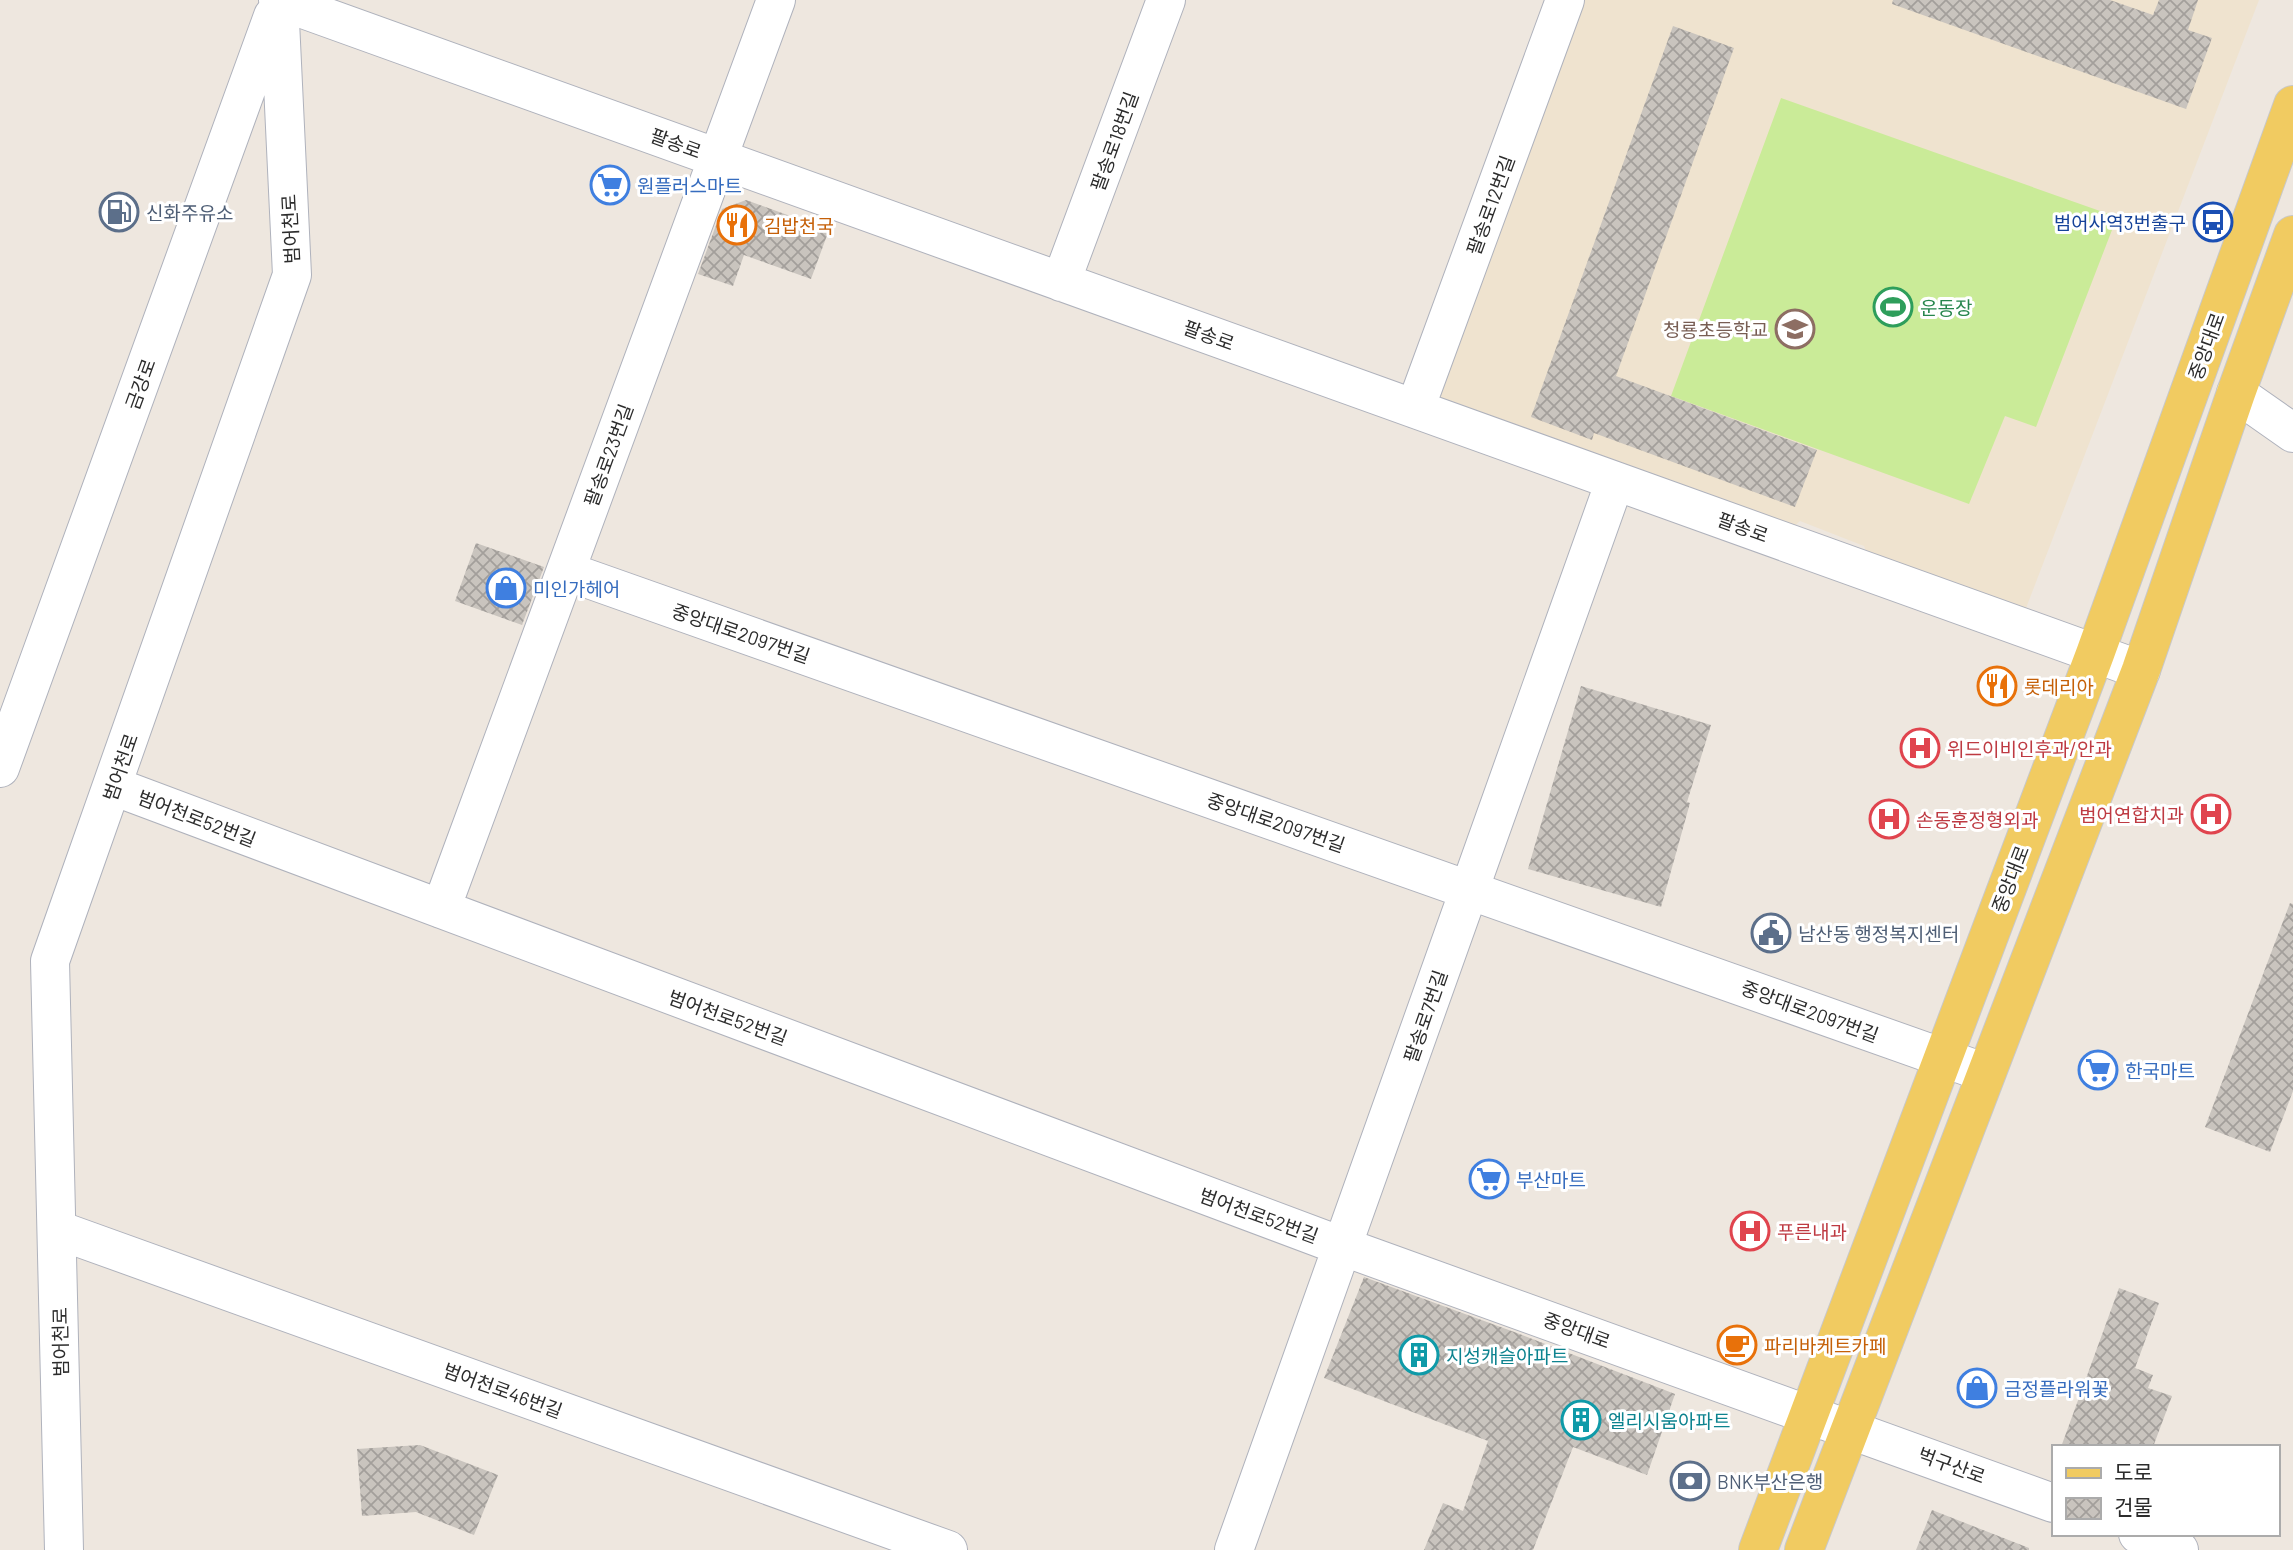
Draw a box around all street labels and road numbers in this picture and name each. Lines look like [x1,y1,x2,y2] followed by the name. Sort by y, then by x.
[1085,88,1143,194] street label: 팔송로18번길
[647,123,705,163] street label: 팔송로
[1461,152,1519,258] street label: 팔송로12번길
[277,193,303,265] street label: 범어천로
[2183,309,2229,383] street label: 중앙대로
[1180,315,1238,355] street label: 팔송로
[120,355,160,413] street label: 금강로
[579,401,637,509] street label: 팔송로23번길
[1714,507,1772,547] street label: 팔송로
[669,599,813,667] street label: 중앙대로2097번길
[98,730,142,804] street label: 범어천로
[135,785,259,851] street label: 범어천로52번길
[1204,788,1348,856] street label: 중앙대로2097번길
[1987,842,2033,916] street label: 중앙대로
[1398,967,1452,1065] street label: 팔송로7번길
[1738,975,1882,1047] street label: 중앙대로2097번길
[665,985,791,1049] street label: 범어천로52번길
[1196,1183,1322,1247] street label: 범어천로52번길
[48,1307,72,1377] street label: 범어천로
[1540,1307,1614,1353] street label: 중앙대로
[440,1358,566,1422] street label: 범어천로46번길
[1915,1442,1989,1488] street label: 벅구산로

